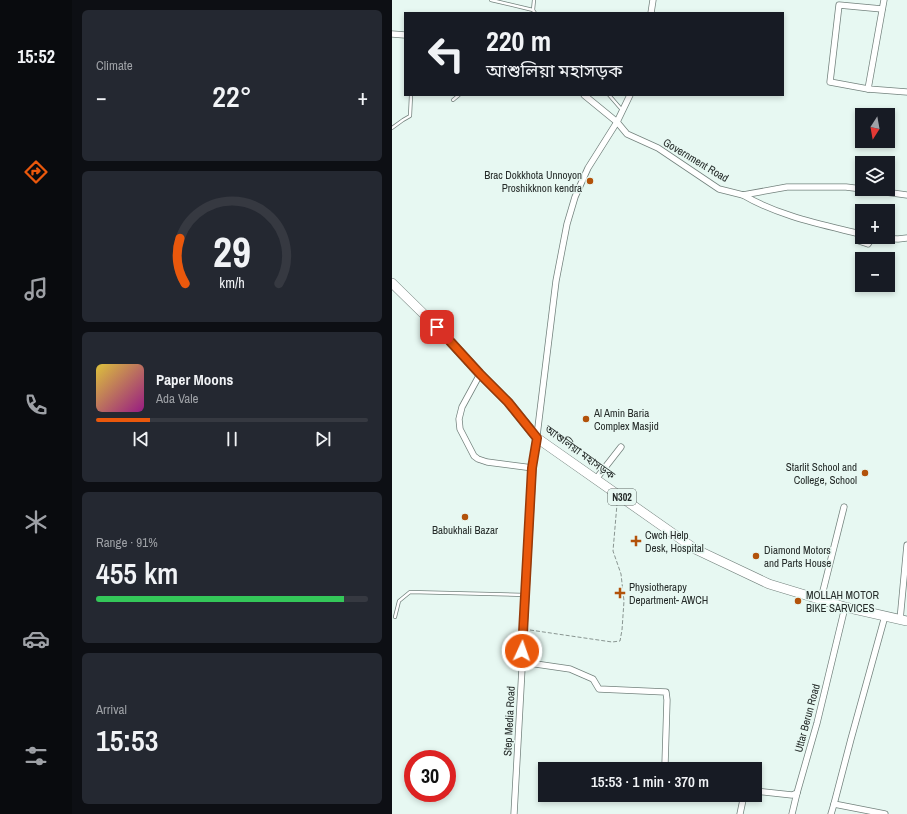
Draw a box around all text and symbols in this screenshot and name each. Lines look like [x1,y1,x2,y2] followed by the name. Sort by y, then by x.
[486,22,551,60] text: 220 m
[420,28,472,80] icon: left
[17,44,55,69] text: 15:52
[96,57,133,74] text: Climate
[486,58,623,83] text: আশুলিয়া মহাসড়ক
[212,76,252,116] text: 22°
[96,82,107,112] text: −
[357,82,368,112] text: +
[855,108,895,148] north arrow
[855,108,895,292] map controls
[661,135,731,185] street label: Government Road
[855,156,895,196] button: layers
[22,158,50,186] icon: directions
[484,168,582,195] place label: Brac Dokkhota Unnoyon Proshikknon kendra
[585,176,595,186] marker: Brac Dokkhota Unnoyon Proshikknon kendra
[855,204,895,244] button: +
[213,224,251,280] text: 29
[855,252,895,292] button: −
[219,273,245,292] text: km/h
[22,275,50,303] icon: music
[420,310,454,344] pin
[426,316,448,338] icon: arrive
[156,369,233,390] text: Paper Moons
[156,390,198,407] text: Ada Vale
[22,391,50,419] icon: phone
[593,406,659,433] place label: Al Amin Baria Complex Masjid
[581,414,591,424] marker: Al Amin Baria Complex Masjid
[541,421,618,482] street label: আশুলিয়া মহাসড়ক
[130,428,152,450] icon: previous
[221,428,243,450] icon: pause
[312,428,334,450] icon: next
[786,460,857,487] place label: Starlit School and College, School
[860,468,870,478] marker: Starlit School and College, School
[608,489,636,505] road number: N302
[22,508,50,536] icon: climate
[460,512,470,522] marker: Babukhali Bazar
[432,523,498,537] place label: Babukhali Bazar
[645,528,704,555] place label: Cwch Help Desk, Hospital
[96,534,158,551] text: Range · 91%
[630,535,642,547] marker: Cwch Help Desk, Hospital
[764,543,831,570] place label: Diamond Motors and Parts House
[751,551,761,561] marker: Diamond Motors and Parts House
[96,553,178,593] text: 455 km
[629,580,708,607] place label: Physiotherapy Department- AWCH
[614,587,626,599] marker: Physiotherapy Department- AWCH
[806,588,880,615] place label: MOLLAH MOTOR BIKE SARVICES
[793,596,803,606] marker: MOLLAH MOTOR BIKE SARVICES
[22,625,50,653] icon: car
[501,630,543,672] position arrow
[791,682,823,754] street label: Uttar Berun Road
[500,686,518,756] street label: Step Media Road
[96,701,127,718] text: Arrival
[96,720,158,760] text: 15:53
[22,742,50,770] icon: filters
[404,750,456,802] speed limit sign: 30
[591,771,709,792] text: 15:53 · 1 min · 370 m

